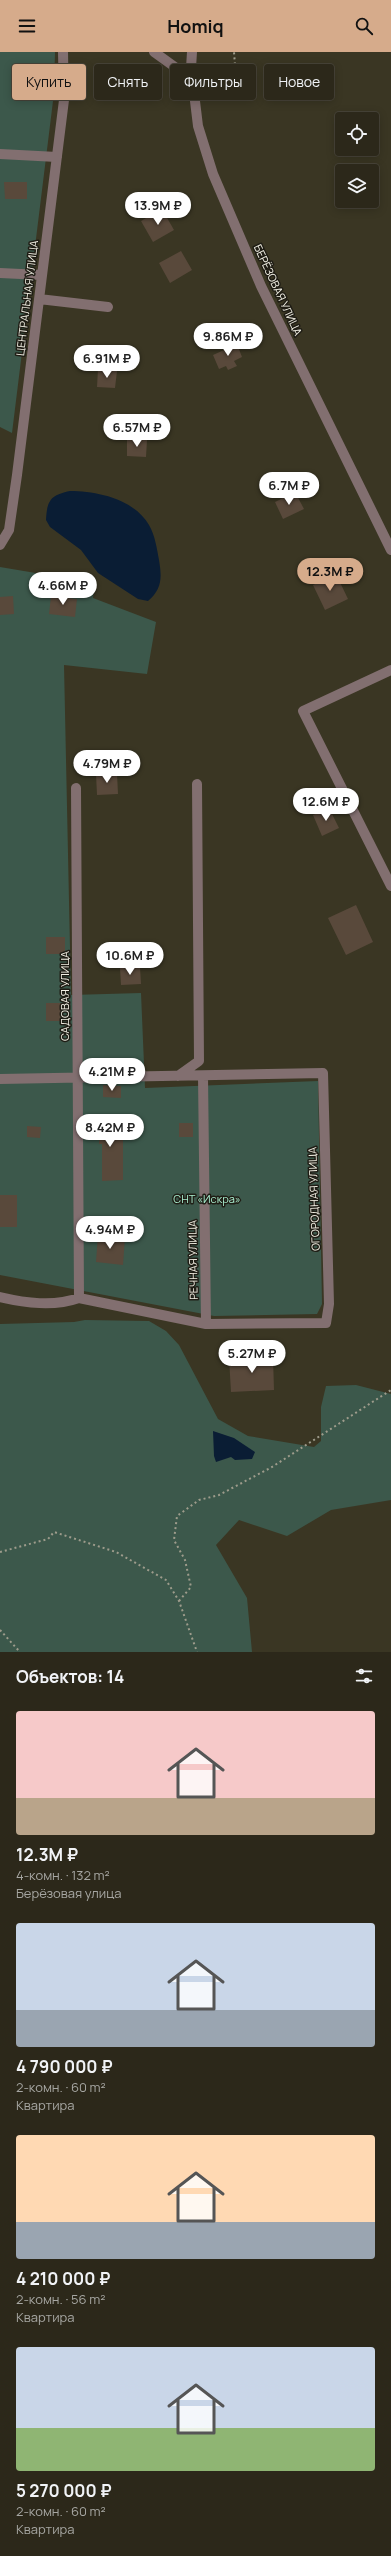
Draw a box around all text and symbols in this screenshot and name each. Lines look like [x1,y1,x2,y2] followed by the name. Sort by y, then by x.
[167,14,224,38] text: Homiq
[16,15,38,37] icon: menu
[353,15,375,37] icon: search
[12,64,86,100] chip: Купить
[94,64,162,100] chip: Снять
[170,64,256,100] chip: Фильтры
[264,64,334,100] chip: Новое
[335,112,379,208] map controls
[335,112,379,156] button: locate
[335,164,379,208] button: layers
[121,192,195,226] pin: 13.9M ₽
[134,196,182,214] text: 13.9M ₽
[12,239,41,357] street label: ЦЕНТРАЛЬНАЯ УЛИЦА
[251,242,306,338] street label: БЕРЁЗОВАЯ УЛИЦА
[191,323,265,357] pin: 9.86M ₽
[203,327,253,345] text: 9.86M ₽
[70,345,144,379] pin: 6.91M ₽
[83,349,131,367] text: 6.91M ₽
[100,414,174,448] pin: 6.57M ₽
[112,418,162,436] text: 6.57M ₽
[256,472,322,506] pin: 6.7M ₽
[268,476,310,494] text: 6.7M ₽
[293,558,367,592] pin: 12.3M ₽
[306,562,354,580] text: 12.3M ₽
[26,572,100,606] pin: 4.66M ₽
[38,576,88,594] text: 4.66M ₽
[70,750,144,784] pin: 4.79M ₽
[82,754,132,772] text: 4.79M ₽
[289,788,363,822] pin: 12.6M ₽
[302,792,350,810] text: 12.6M ₽
[93,942,167,976] pin: 10.6M ₽
[106,946,154,964] text: 10.6M ₽
[57,951,72,1041] street label: САДОВАЯ УЛИЦА
[75,1058,149,1092] pin: 4.21M ₽
[88,1062,136,1080] text: 4.21M ₽
[73,1114,147,1148] pin: 8.42M ₽
[85,1118,135,1136] text: 8.42M ₽
[304,1147,323,1251] street label: ОГОРОДНАЯ УЛИЦА
[173,1191,241,1206] park label: СНТ «Искра»
[73,1216,147,1250] pin: 4.94M ₽
[85,1220,135,1238] text: 4.94M ₽
[184,1220,201,1300] street label: РЕЧНАЯ УЛИЦА
[215,1340,289,1374] pin: 5.27M ₽
[228,1344,276,1362] text: 5.27M ₽
[16,1665,124,1688] text: Объектов: 14
[353,1665,375,1687] icon: filters
[160,1737,232,1809] icon: home
[16,1843,78,1866] text: 12.3M ₽
[16,1866,110,1884] text: 4-комн. · 132 m²
[16,1884,121,1902] text: Берёзовая улица
[160,1949,232,2021] icon: home
[16,2055,113,2078] text: 4 790 000 ₽
[16,2078,106,2096] text: 2-комн. · 60 m²
[16,2096,75,2114] text: Квартира
[160,2161,232,2233] icon: home
[16,2267,111,2290] text: 4 210 000 ₽
[16,2290,105,2308] text: 2-комн. · 56 m²
[16,2308,75,2326] text: Квартира
[160,2373,232,2445] icon: home
[16,2479,112,2502] text: 5 270 000 ₽
[16,2502,106,2520] text: 2-комн. · 60 m²
[16,2520,75,2538] text: Квартира

